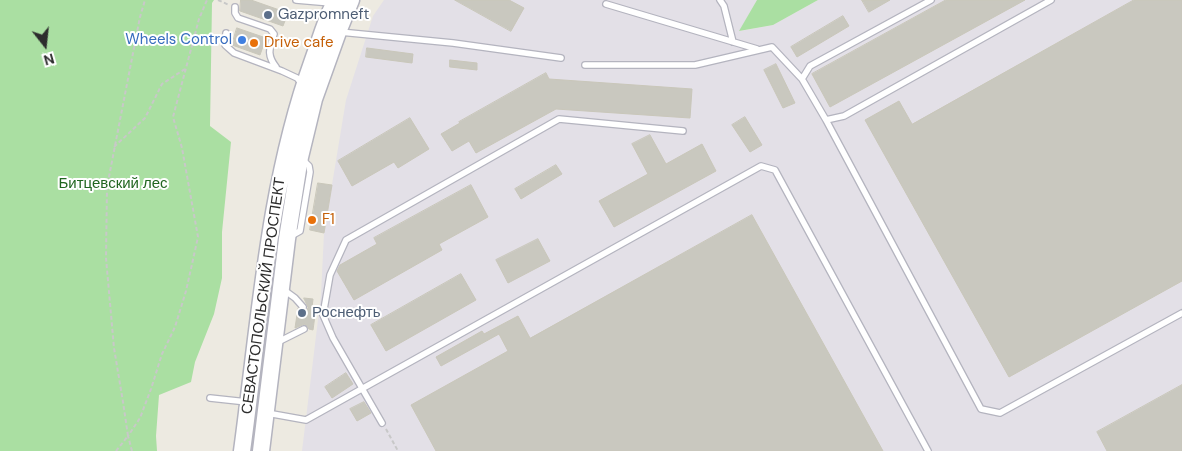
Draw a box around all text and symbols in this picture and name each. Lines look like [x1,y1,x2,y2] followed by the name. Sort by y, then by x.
[278,6,369,24] place label: Gazpromneft
[262,9,274,21] marker: Gazpromneft
[20,20,70,70] north arrow
[125,31,232,49] place label: Wheels Control
[236,34,248,46] marker: Wheels Control
[264,34,334,52] place label: Drive cafe
[248,37,260,49] marker: Drive cafe
[42,49,57,69] text: N
[58,175,168,193] park label: Битцевский лес
[238,176,290,416] street label: СЕВАСТОПОЛЬСКИЙ ПРОСПЕКТ
[322,211,335,229] place label: F1
[306,214,318,226] marker: F1
[312,304,381,322] place label: Роснефть
[296,307,308,319] marker: Роснефть

